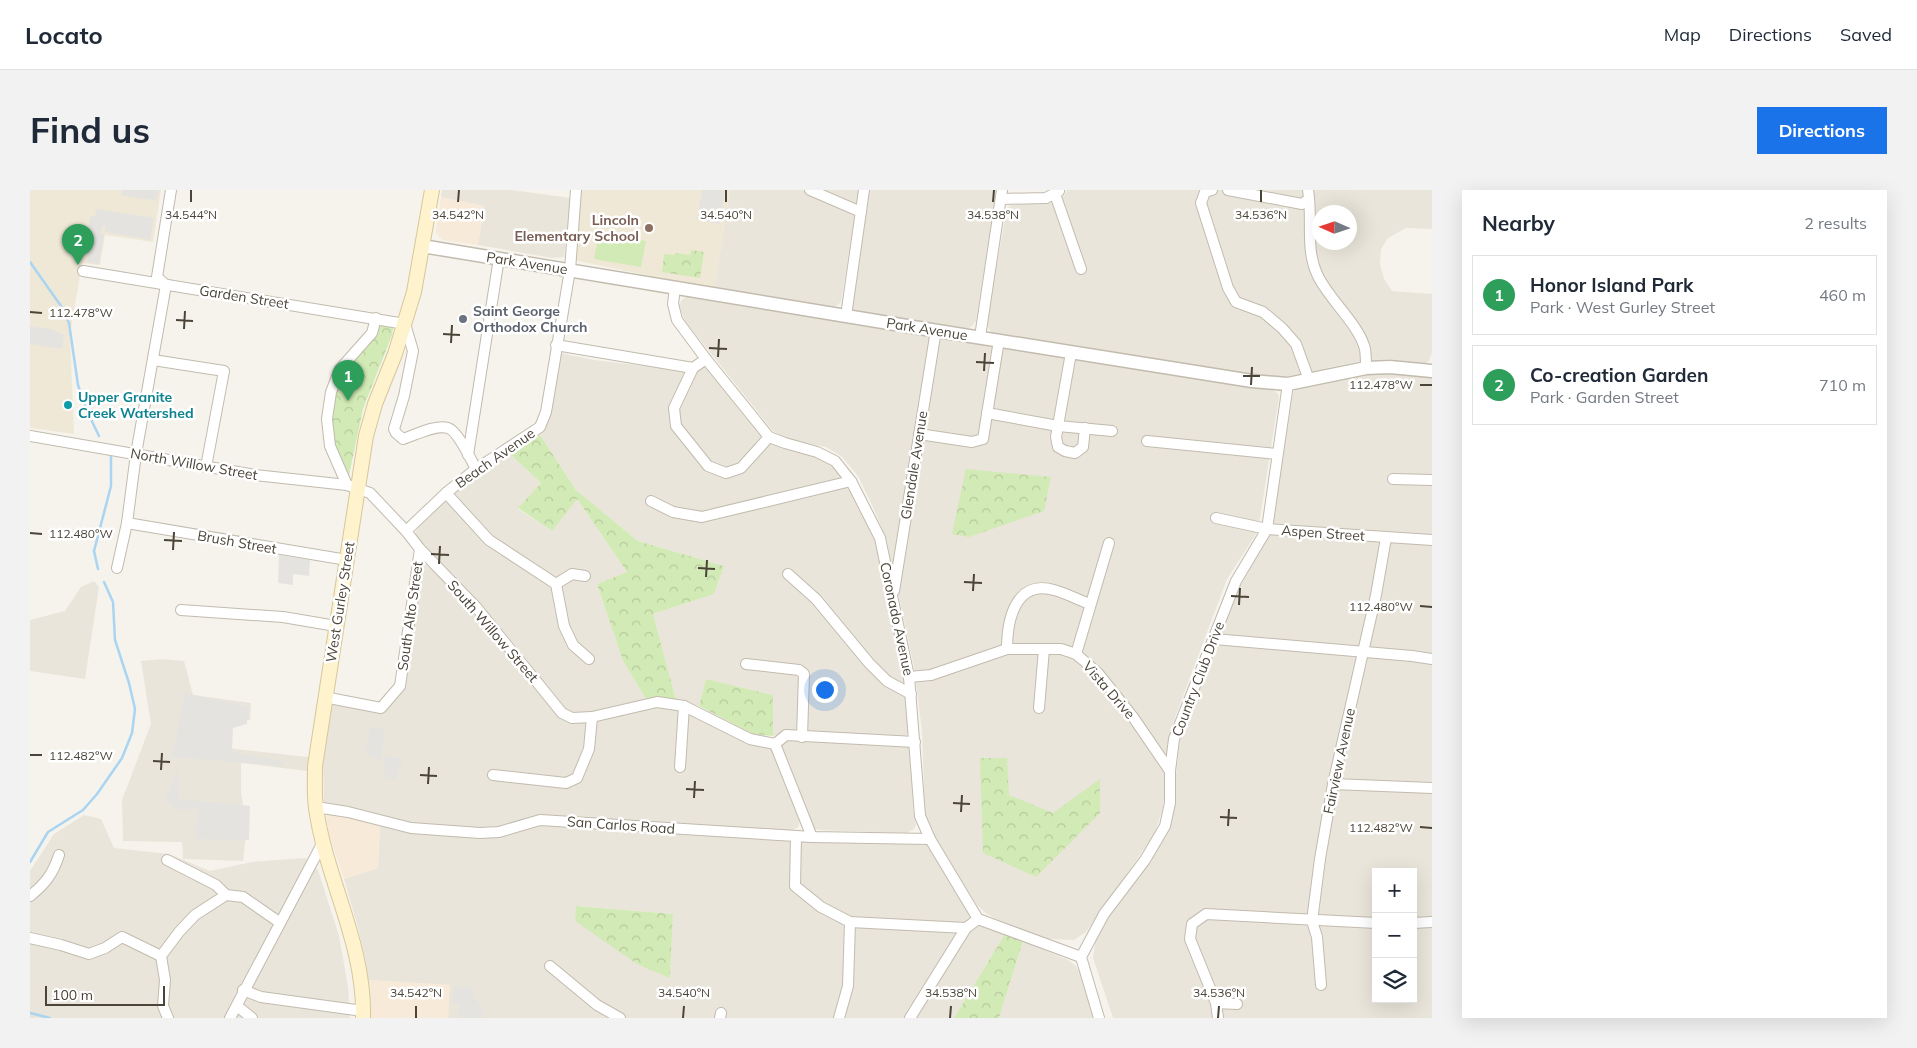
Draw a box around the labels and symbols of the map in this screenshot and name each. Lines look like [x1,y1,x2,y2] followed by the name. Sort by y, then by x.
[1312,205,1357,250] north arrow
[165,207,217,222] text: 34.544°N
[432,207,484,222] text: 34.542°N
[700,207,752,222] text: 34.540°N
[967,207,1019,222] text: 34.538°N
[1235,207,1287,222] text: 34.536°N
[515,211,639,245] place label: Lincoln Elementary School
[643,222,655,234] marker: Lincoln Elementary School
[62,224,94,265] pin: 2
[485,248,569,278] street label: Park Avenue
[198,281,290,313] street label: Garden Street
[473,302,588,336] place label: Saint George Orthodox Church
[49,305,113,320] text: 112.478°W
[457,313,469,325] marker: Saint George Orthodox Church
[885,314,969,344] street label: Park Avenue
[332,360,364,401] pin: 1
[1349,377,1413,392] text: 112.478°W
[78,388,194,422] place label: Upper Granite Creek Watershed
[62,399,74,411] marker: Upper Granite Creek Watershed
[897,409,931,521] street label: Glendale Avenue
[452,424,538,492] street label: Beach Avenue
[129,444,259,484] street label: North Willow Street
[1281,521,1365,545] street label: Aspen Street
[49,526,113,541] text: 112.480°W
[196,526,278,558] street label: Brush Street
[322,540,358,664] street label: West Gurley Street
[393,560,427,672] street label: South Alto Street
[876,561,918,677] street label: Coronado Avenue
[444,576,542,686] street label: South Willow Street
[1349,599,1413,614] text: 112.480°W
[1168,619,1228,739] street label: Country Club Drive
[1079,657,1139,723] street label: Vista Drive
[812,677,838,703] your location
[1319,706,1359,816] street label: Fairview Avenue
[49,748,113,763] text: 112.482°W
[566,812,676,838] street label: San Carlos Road
[1349,820,1413,835] text: 112.482°W
[45,983,165,1006] scale bar
[390,985,442,1000] text: 34.542°N
[658,985,710,1000] text: 34.540°N
[925,985,977,1000] text: 34.538°N
[1193,985,1245,1000] text: 34.536°N

